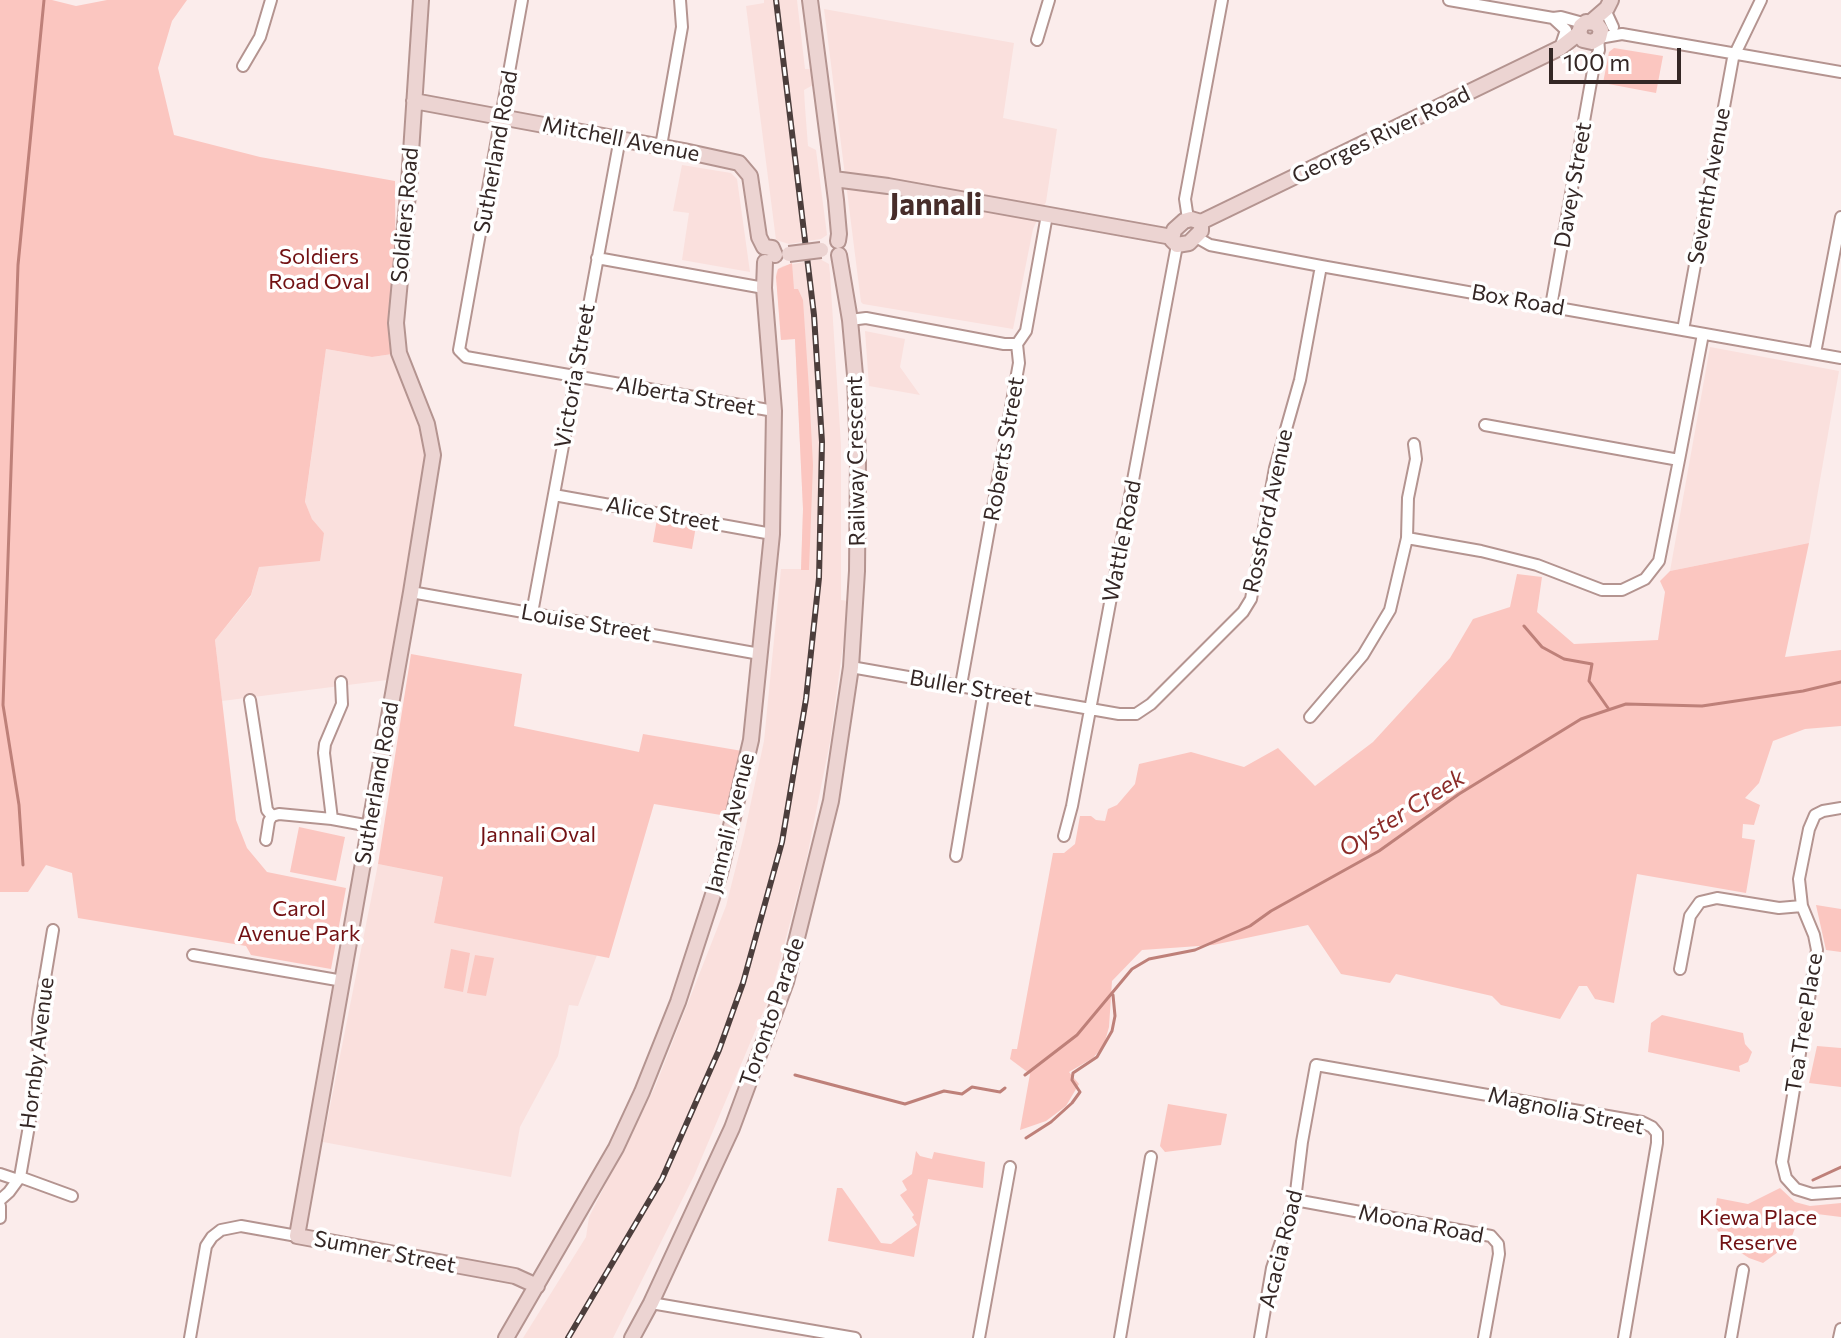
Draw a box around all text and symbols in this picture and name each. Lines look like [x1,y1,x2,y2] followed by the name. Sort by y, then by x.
[1553,32,1685,82] scale bar
[1563,47,1630,76] text: 100 m
[469,68,523,236] street label: Sutherland Road
[1288,81,1474,189] street label: Georges River Road
[1682,106,1736,266] street label: Seventh Avenue
[540,111,702,167] street label: Mitchell Avenue
[1549,120,1597,250] street label: Davey Street
[386,146,424,284] street label: Soldiers Road
[890,187,982,223] district label: Jannali
[268,244,370,296] park label: Soldiers Road Oval
[1469,279,1567,321] street label: Box Road
[549,302,601,450] street label: Victoria Street
[614,371,758,421] street label: Alberta Street
[841,375,871,547] street label: Railway Crescent
[978,375,1030,523] street label: Roberts Street
[1238,427,1298,595] street label: Rossford Avenue
[1097,478,1147,604] street label: Wattle Road
[604,491,722,537] street label: Alice Street
[519,599,653,647] street label: Louise Street
[907,664,1035,712] street label: Buller Street
[350,699,404,867] street label: Sutherland Road
[700,750,760,896] street label: Jannali Avenue
[1334,763,1470,863] water label: Oyster Creek
[480,822,596,848] park label: Jannali Oval
[237,896,361,948] park label: Carol Avenue Park
[734,934,810,1090] street label: Toronto Parade
[1780,951,1828,1095] street label: Tea Tree Place
[15,976,59,1130] street label: Hornby Avenue
[1485,1082,1647,1140] street label: Magnolia Street
[1254,1187,1308,1311] street label: Acacia Road
[1356,1199,1486,1249] street label: Moona Road
[1699,1205,1817,1256] park label: Kiewa Place Reserve
[312,1225,458,1279] street label: Sumner Street

